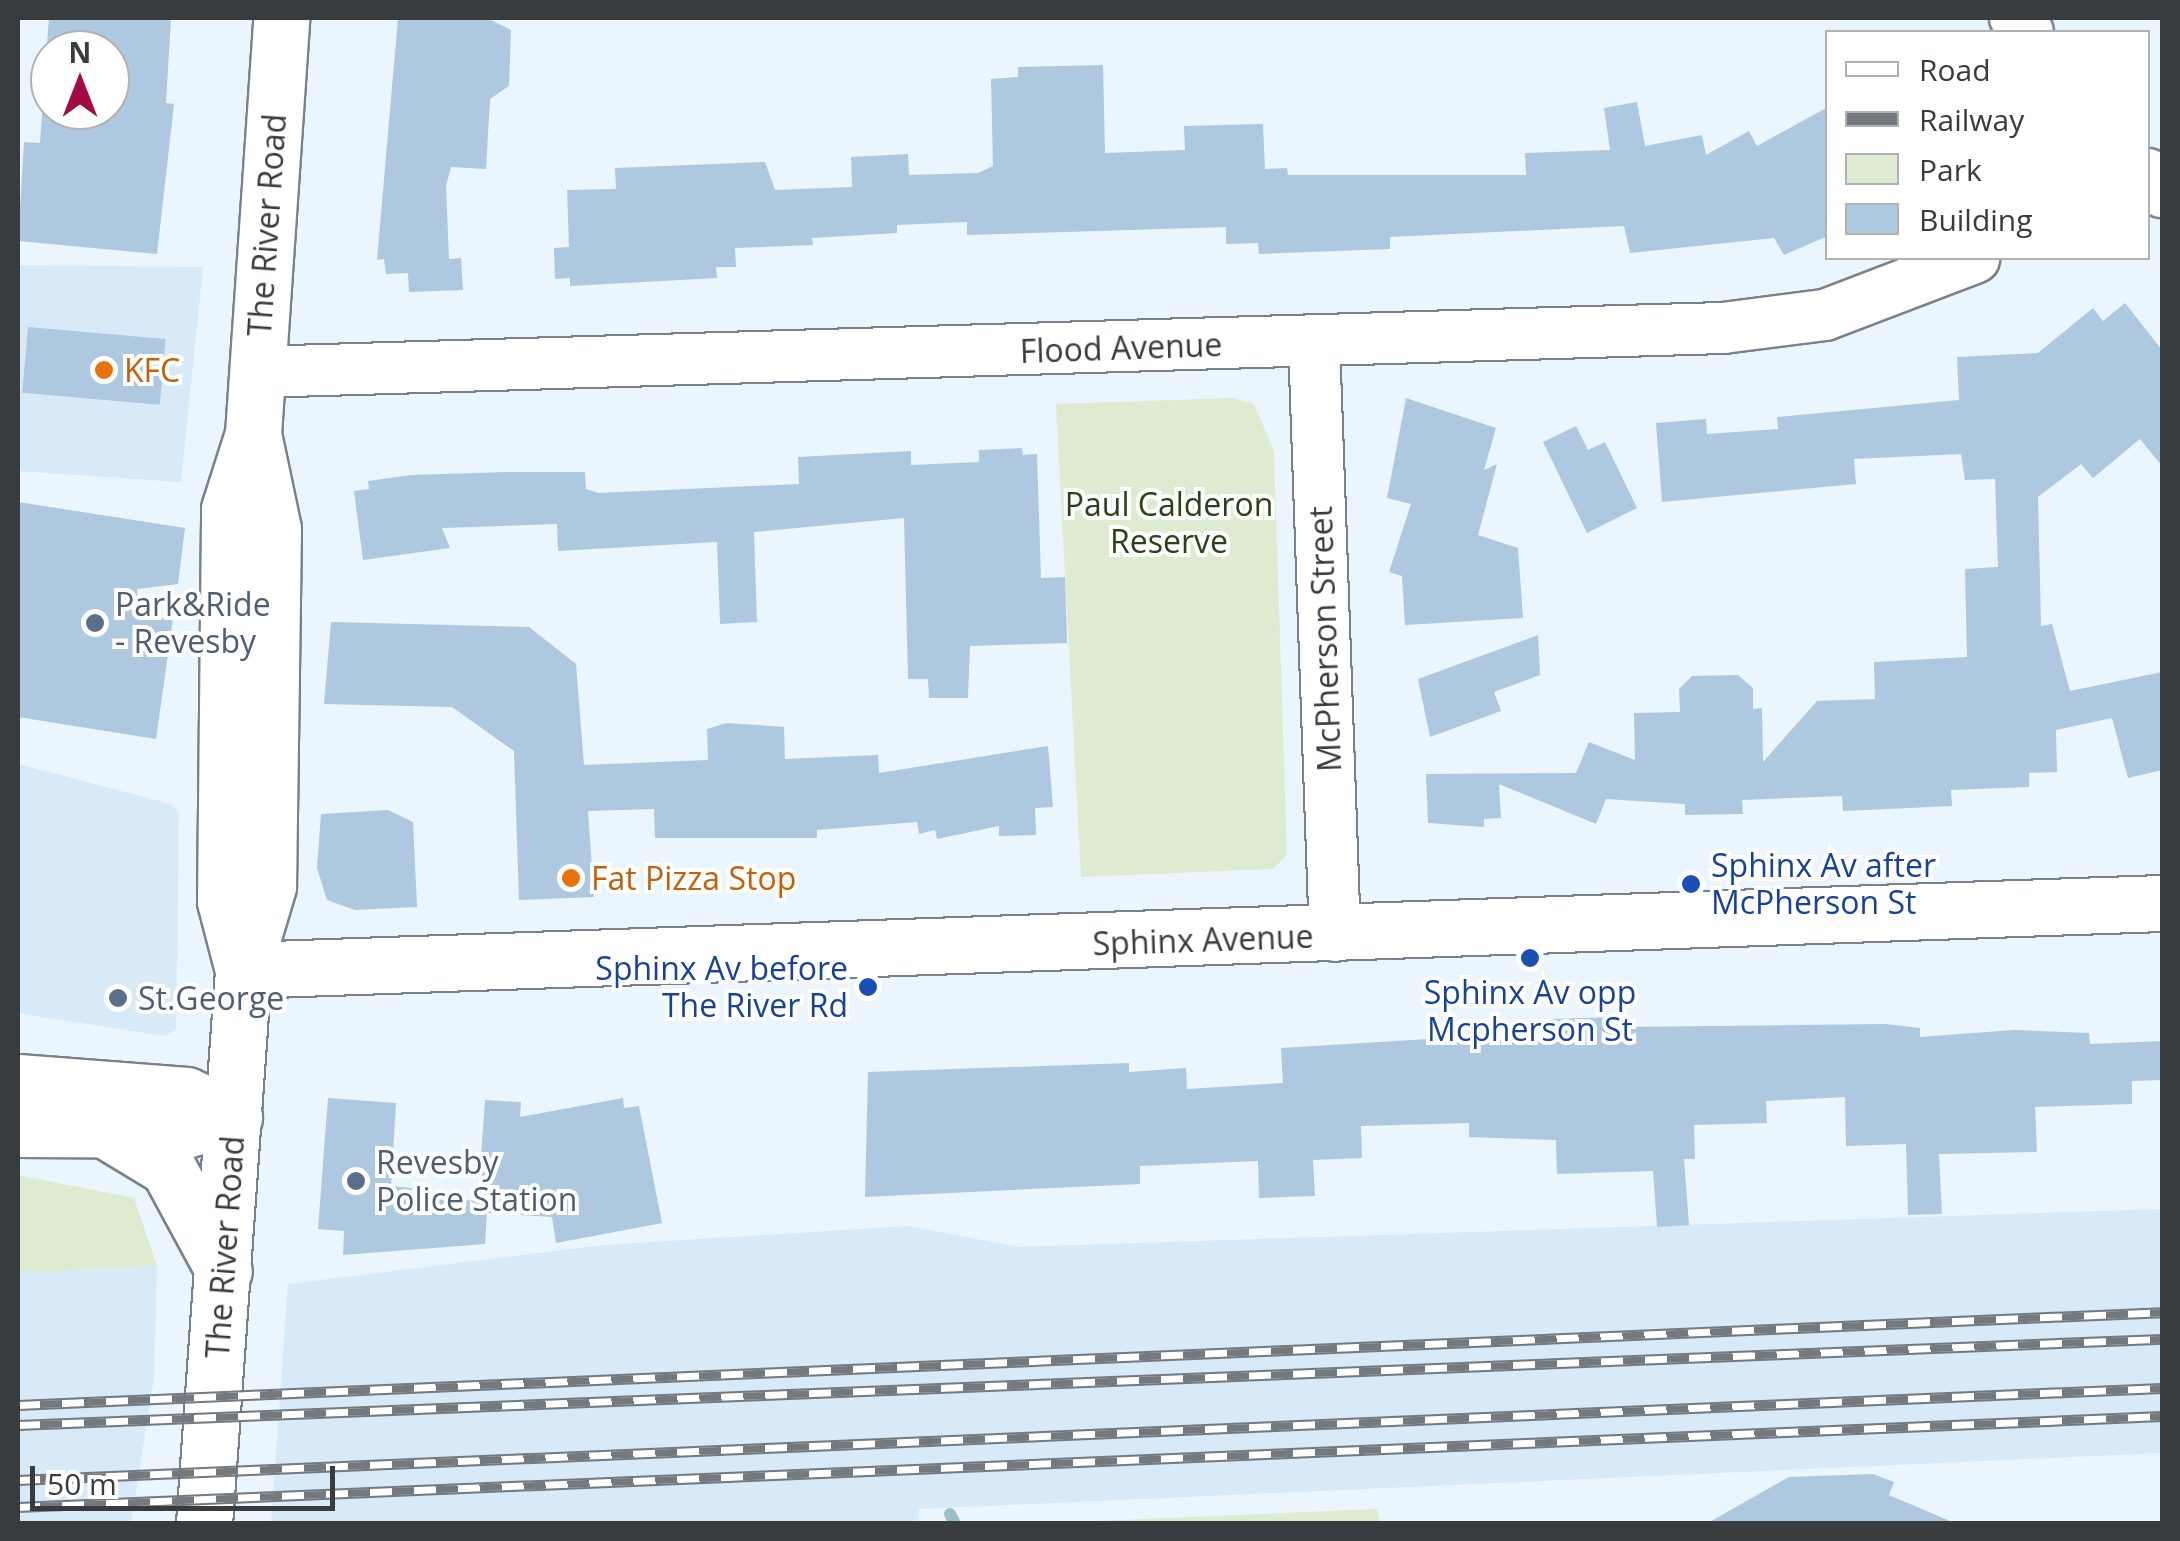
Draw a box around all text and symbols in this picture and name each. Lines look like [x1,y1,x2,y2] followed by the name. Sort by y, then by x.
[30,30,130,130] north arrow
[1825,30,2150,260] legend
[69,33,91,71] text: N
[1919,49,1991,90] text: Road
[1919,99,2024,140] text: Railway
[240,112,294,338] street label: The River Road
[1919,149,1982,190] text: Park
[1919,199,2033,240] text: Building
[1019,325,1223,371] street label: Flood Avenue
[124,351,180,389] place label: KFC
[93,359,115,381] marker: KFC
[1065,486,1273,561] park label: Paul Calderon Reserve
[1301,505,1349,773] street label: McPherson Street
[115,586,271,661] place label: Park&Ride - Revesby
[84,612,106,634] marker: Park&Ride - Revesby
[1711,847,1936,922] place label: Sphinx Av after McPherson St
[591,859,796,897] place label: Fat Pizza Stop
[560,867,582,889] marker: Fat Pizza Stop
[1680,873,1702,895] marker: Sphinx Av after McPherson St
[1092,917,1314,963] street label: Sphinx Avenue
[1519,947,1541,969] marker: Sphinx Av opp Mcpherson St
[595,950,848,1025] place label: Sphinx Av before The River Rd
[1424,974,1636,1049] place label: Sphinx Av opp Mcpherson St
[857,976,879,998] marker: Sphinx Av before The River Rd
[138,979,284,1017] place label: St.George
[107,987,129,1009] marker: St.George
[198,1134,252,1360] street label: The River Road
[376,1144,577,1219] place label: Revesby Police Station
[345,1170,367,1192] marker: Revesby Police Station
[35,1446,340,1508] scale bar
[47,1463,117,1504] text: 50 m

